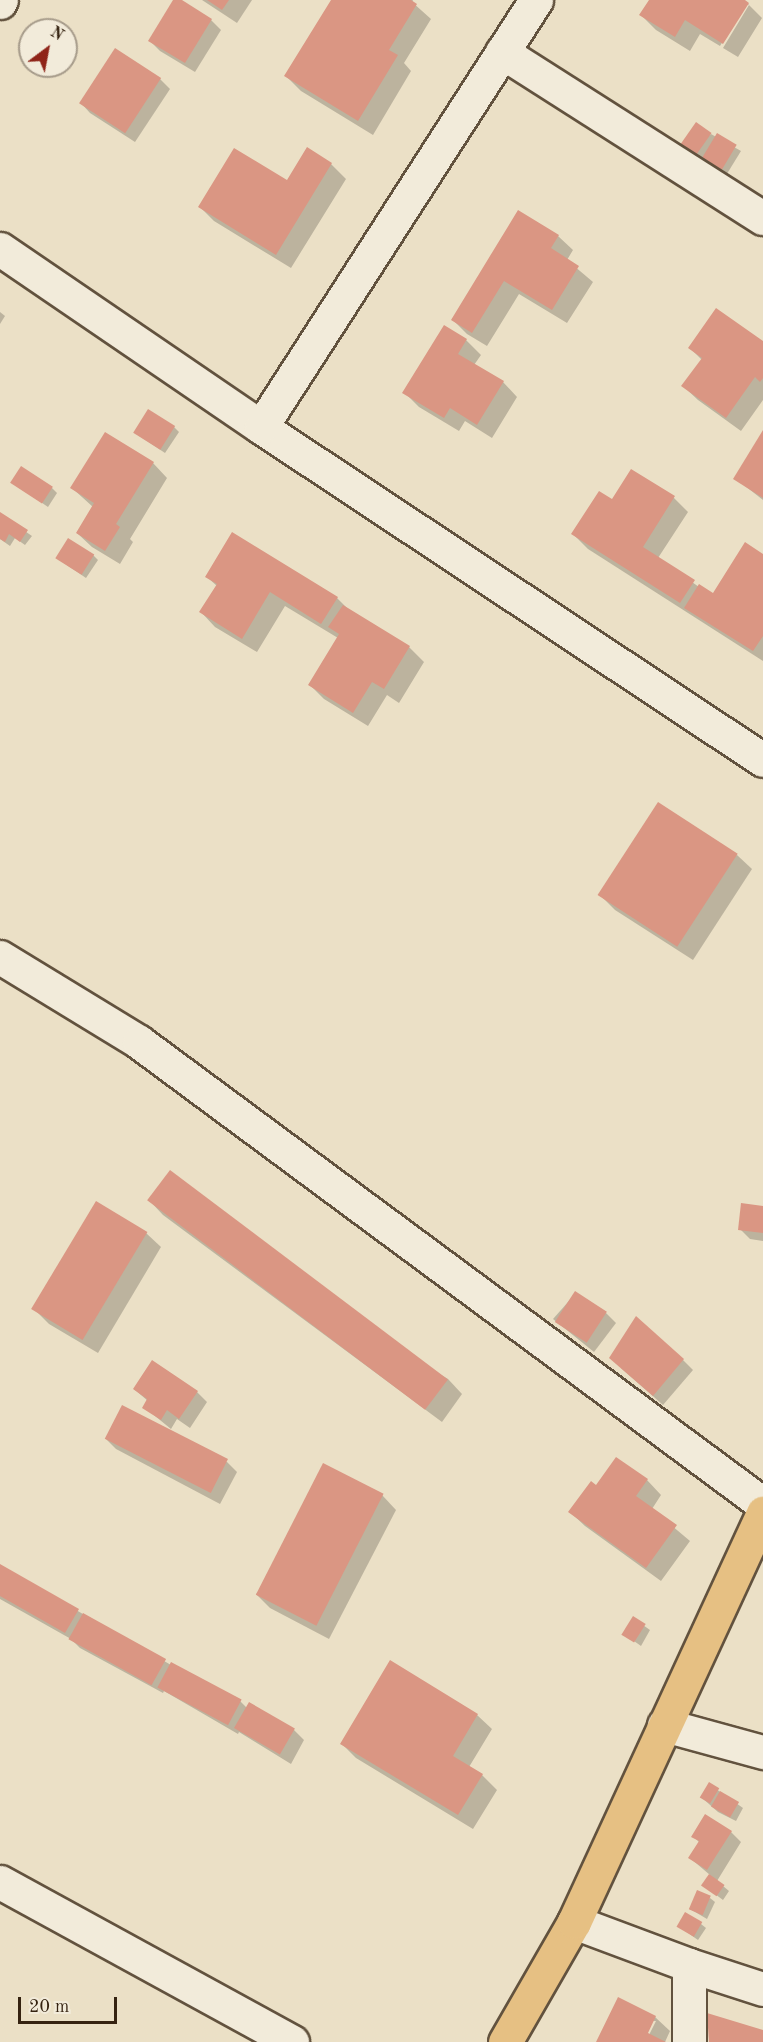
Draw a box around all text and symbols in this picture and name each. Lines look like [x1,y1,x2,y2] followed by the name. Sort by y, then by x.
[18,18,78,78] north arrow
[47,24,66,44] text: N
[21,1985,120,2023] scale bar
[29,1998,69,2016] text: 20 m

